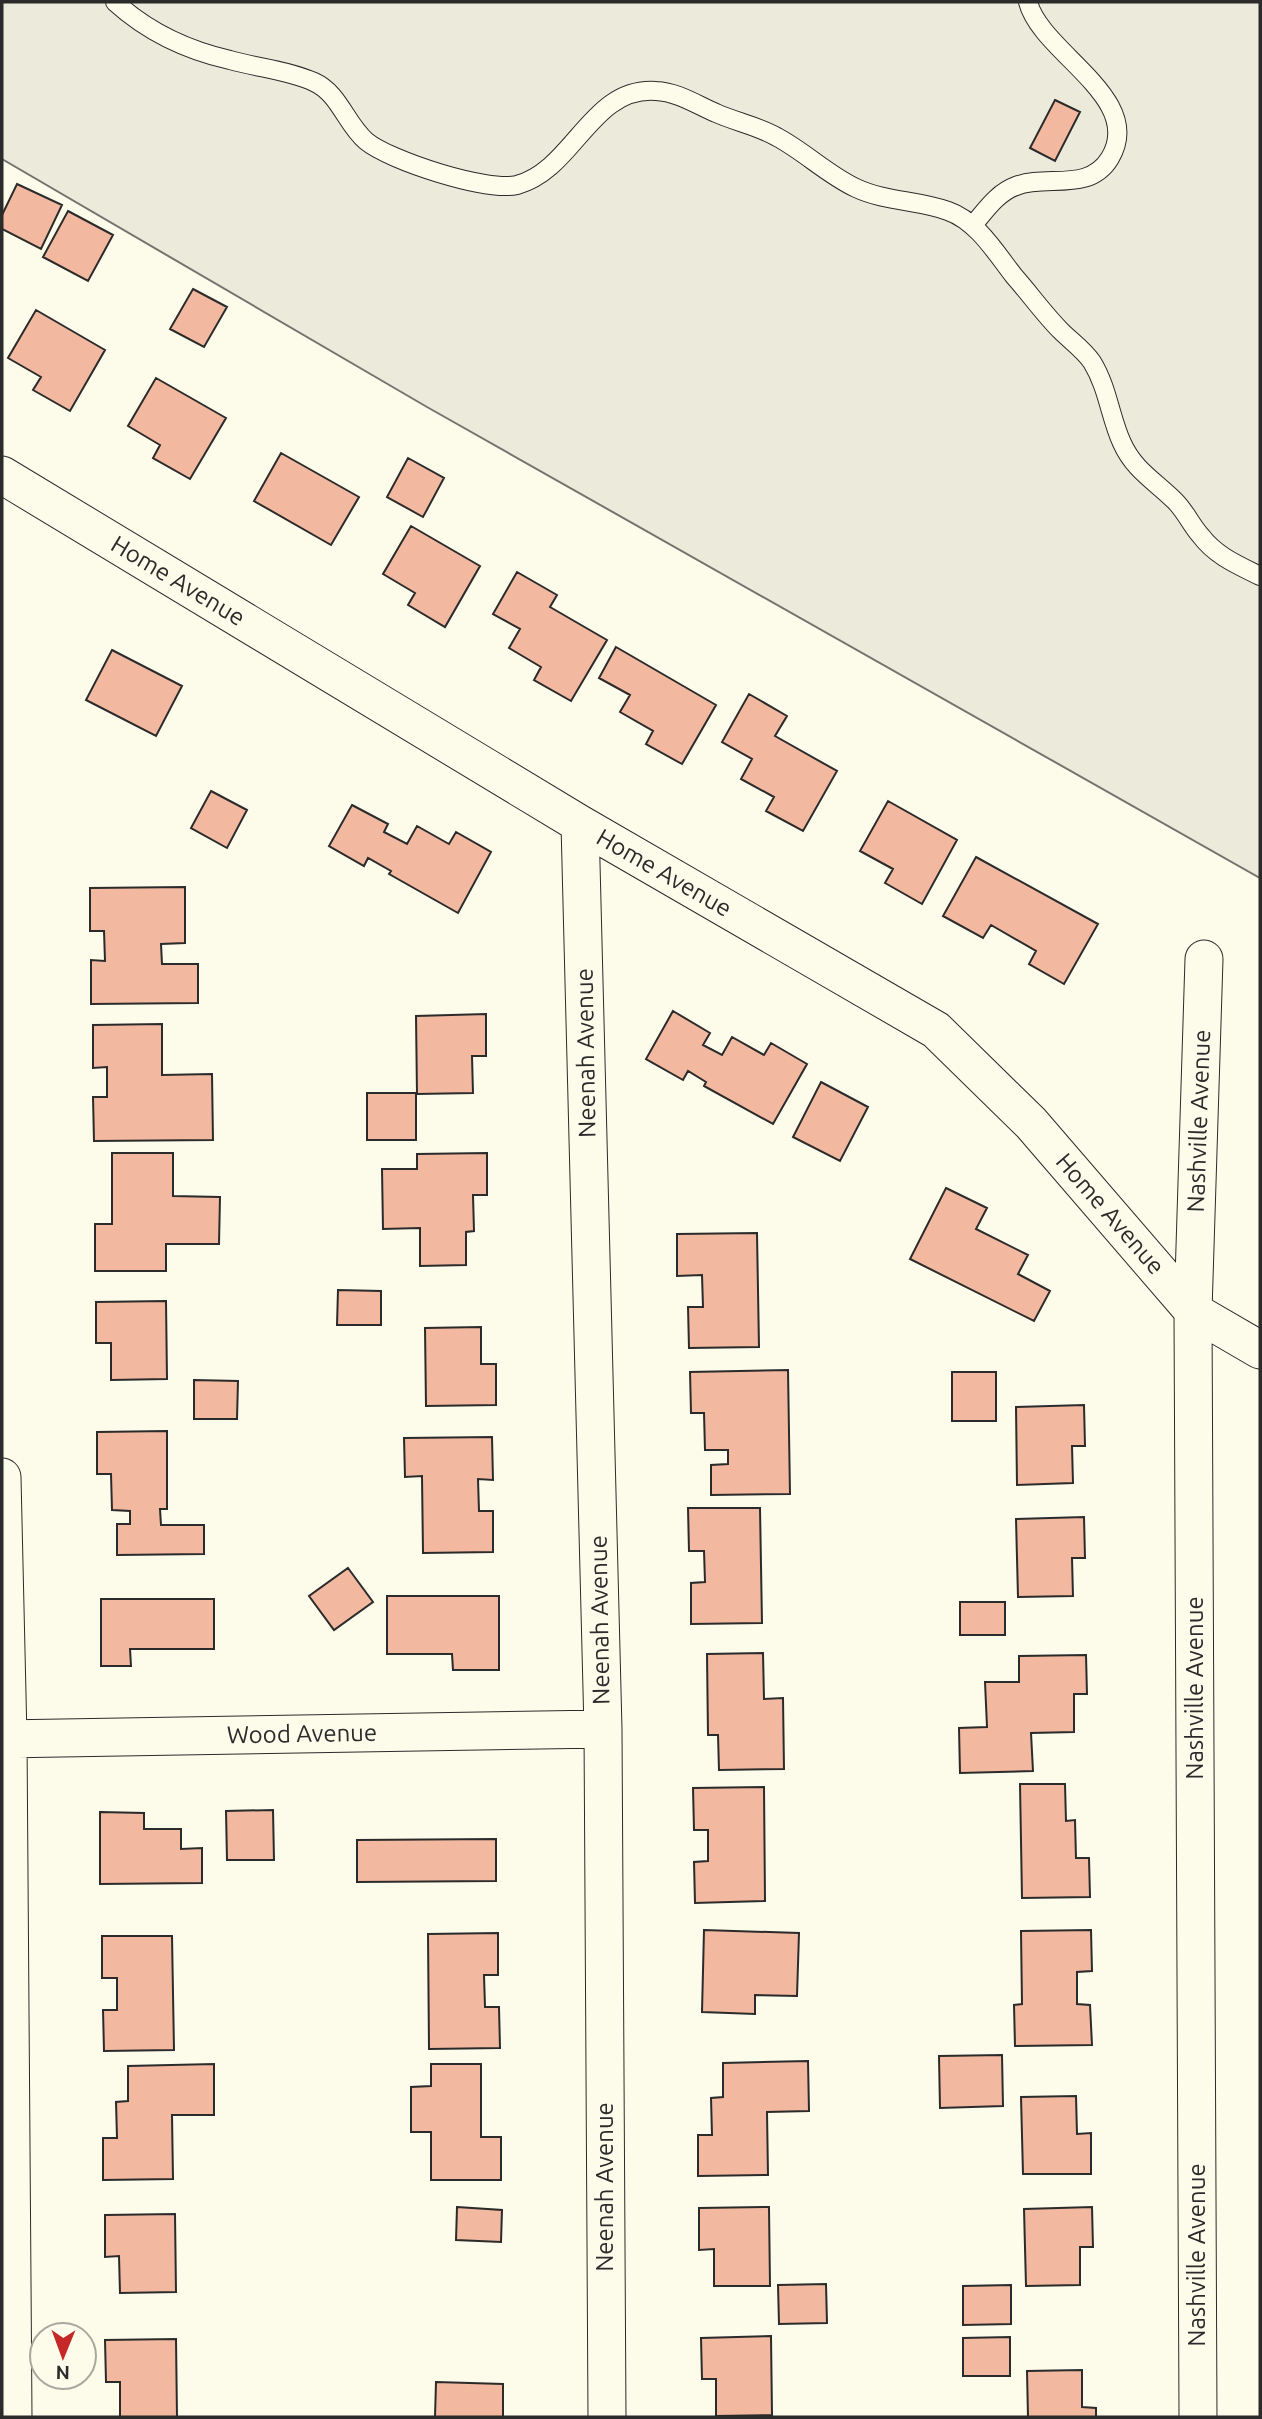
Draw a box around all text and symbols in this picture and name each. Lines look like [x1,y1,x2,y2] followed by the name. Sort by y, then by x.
[107,530,250,631] street label: Home Avenue
[592,823,736,922] street label: Home Avenue
[571,968,600,1138] street label: Neenah Avenue
[1182,1029,1215,1213] street label: Nashville Avenue
[1051,1148,1170,1280] street label: Home Avenue
[585,1535,614,1705] street label: Neenah Avenue
[1181,1596,1208,1780] street label: Nashville Avenue
[227,1719,377,1748] street label: Wood Avenue
[591,2102,618,2272] street label: Neenah Avenue
[1183,2163,1210,2347] street label: Nashville Avenue
[28,2321,98,2391] north arrow
[55,2362,70,2384] text: N

